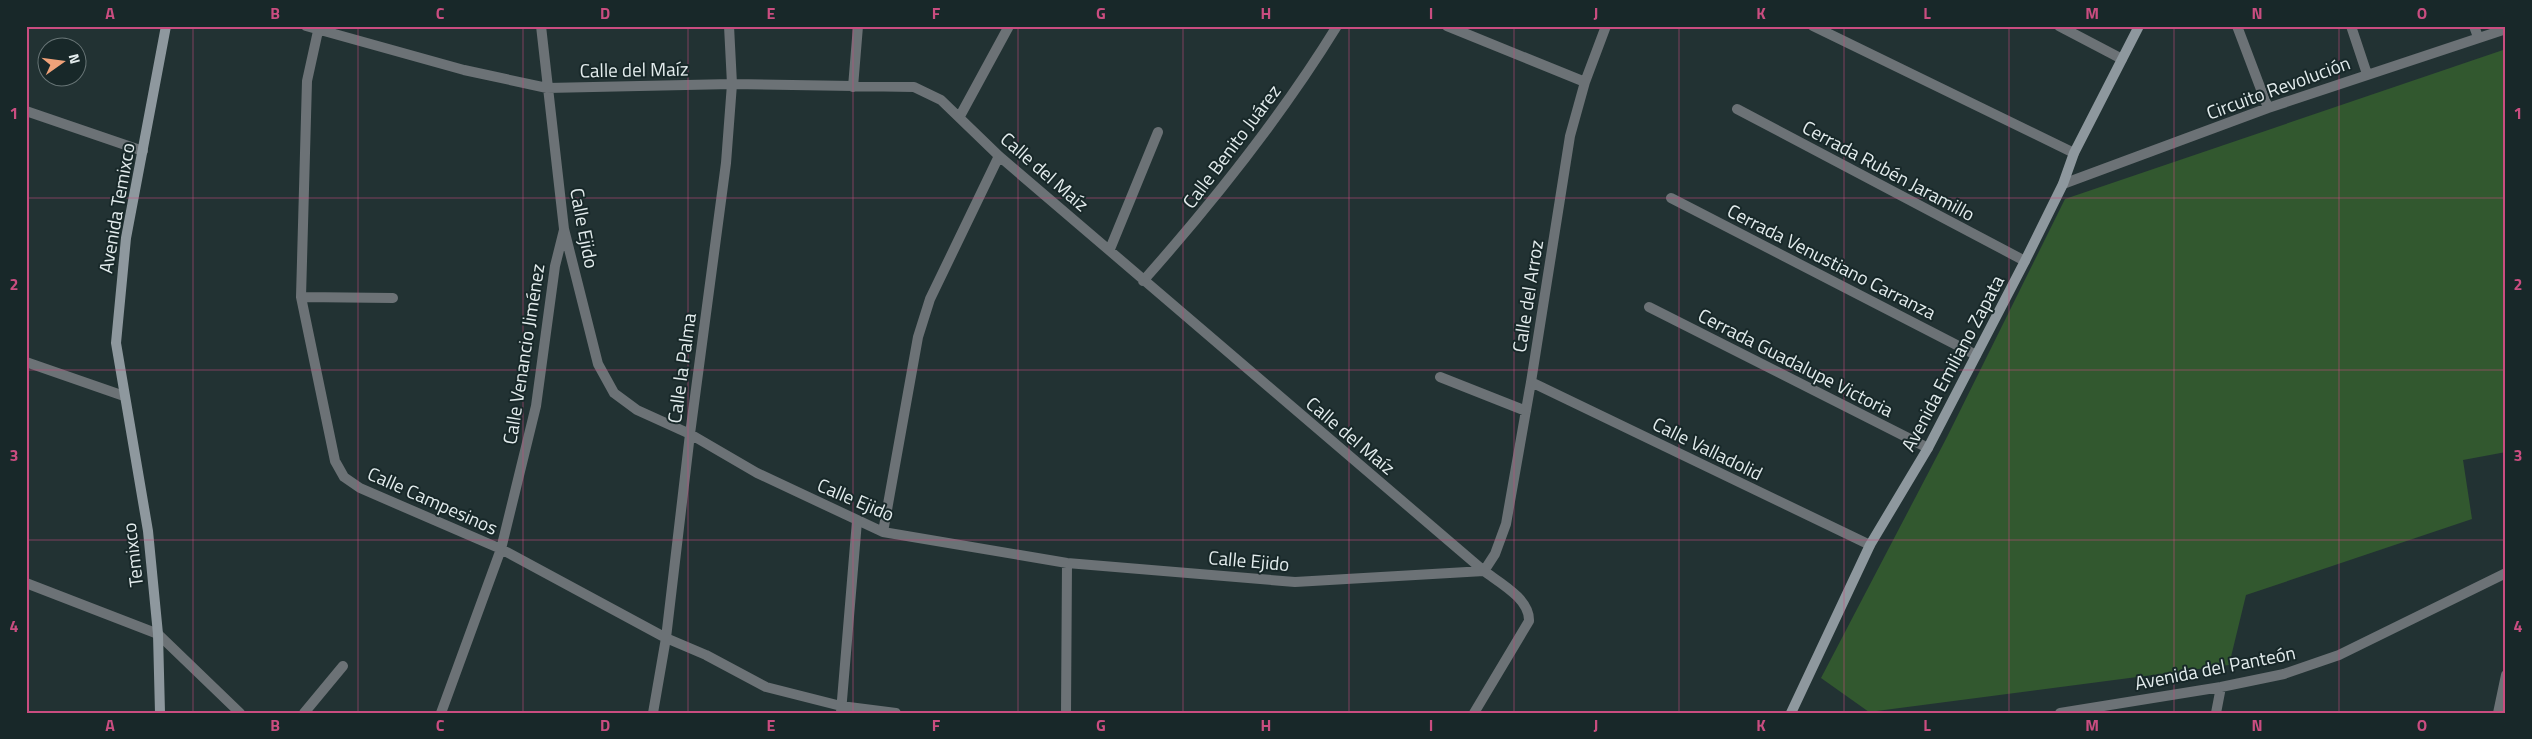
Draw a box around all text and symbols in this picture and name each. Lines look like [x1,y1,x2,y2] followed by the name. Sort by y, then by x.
[105,1,115,25] text: A
[270,1,280,25] text: B
[436,1,445,25] text: C
[600,1,610,25] text: D
[767,1,776,25] text: E
[932,1,941,25] text: F
[1096,1,1106,25] text: G
[1261,1,1271,25] text: H
[1429,1,1433,25] text: I
[1594,1,1598,25] text: J
[1756,1,1766,25] text: K
[1923,1,1931,25] text: L
[2085,1,2099,25] text: M
[2251,1,2263,25] text: N
[2417,1,2427,25] text: O
[38,38,88,88] north arrow
[2202,47,2354,127] street label: Circuito Revolución
[64,51,86,66] text: N
[579,54,689,84] street label: Calle del Maíz
[1175,78,1287,214] street label: Calle Benito Juárez
[10,101,18,125] text: 1
[2514,101,2522,125] text: 1
[1798,112,1980,228] street label: Cerrada Rubén Jaramillo
[994,124,1096,218] street label: Calle del Maíz
[90,140,142,276] street label: Avenida Temixco
[563,185,607,271] street label: Calle Ejido
[1723,196,1942,327] street label: Cerrada Venustiano Carranza
[1504,238,1550,354] street label: Calle del Arroz
[494,262,552,446] street label: Calle Venancio Jiménez
[1893,269,2011,456] street label: Avenida Emiliano Zapata
[10,272,18,296] text: 2
[2514,272,2522,296] text: 2
[1693,300,1899,424] street label: Cerrada Guadalupe Victoria
[659,311,703,425] street label: Calle la Palma
[1300,389,1402,481] street label: Calle del Maíz
[1648,409,1768,487] street label: Calle Valladolid
[10,443,18,467] text: 3
[2514,443,2522,467] text: 3
[363,458,503,542] street label: Calle Campesinos
[813,470,899,528] street label: Calle Ejido
[114,521,150,589] street label: Temixco
[1207,542,1291,578] street label: Calle Ejido
[10,614,19,638] text: 4
[2514,614,2523,638] text: 4
[2132,637,2298,697] street label: Avenida del Panteón
[105,713,115,737] text: A
[270,713,280,737] text: B
[436,713,445,737] text: C
[600,713,610,737] text: D
[767,713,776,737] text: E
[932,713,941,737] text: F
[1096,713,1106,737] text: G
[1261,713,1271,737] text: H
[1429,713,1433,737] text: I
[1594,713,1598,737] text: J
[1756,713,1766,737] text: K
[1923,713,1931,737] text: L
[2085,713,2099,737] text: M
[2251,713,2263,737] text: N
[2417,713,2427,737] text: O

